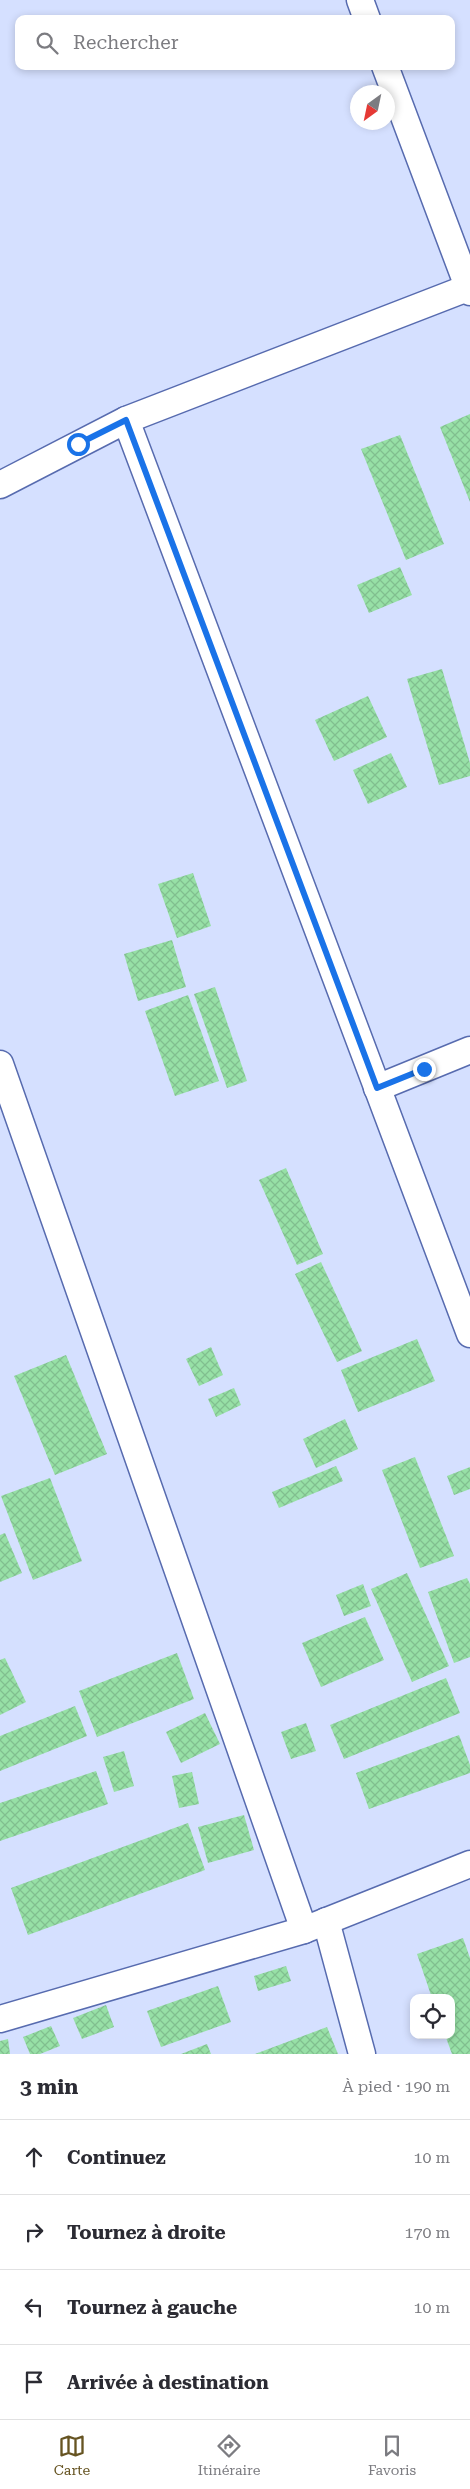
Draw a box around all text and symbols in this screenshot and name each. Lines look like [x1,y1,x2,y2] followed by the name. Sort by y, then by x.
[15,15,455,70] search box
[33,29,61,57] icon: search
[73,31,179,54] text: Rechercher
[350,85,395,130] north arrow
[67,433,90,456] route start
[413,1058,436,1081] route end
[410,1994,455,2039] map controls
[410,1994,455,2039] button: locate
[20,2075,78,2099] text: 3 min
[342,2077,450,2096] text: À pied · 190 m
[20,2143,48,2171] icon: ahead
[67,2146,166,2169] text: Continuez
[413,2148,450,2167] text: 10 m
[20,2218,48,2246] icon: right
[67,2221,226,2244] text: Tournez à droite
[404,2223,450,2242] text: 170 m
[20,2293,48,2321] icon: left
[67,2296,237,2319] text: Tournez à gauche
[413,2298,450,2317] text: 10 m
[20,2368,48,2396] icon: arrive
[67,2371,269,2394] text: Arrivée à destination
[54,2432,90,2478] tab: Carte
[198,2432,260,2478] tab: Itinéraire
[368,2432,416,2478] tab: Favoris

